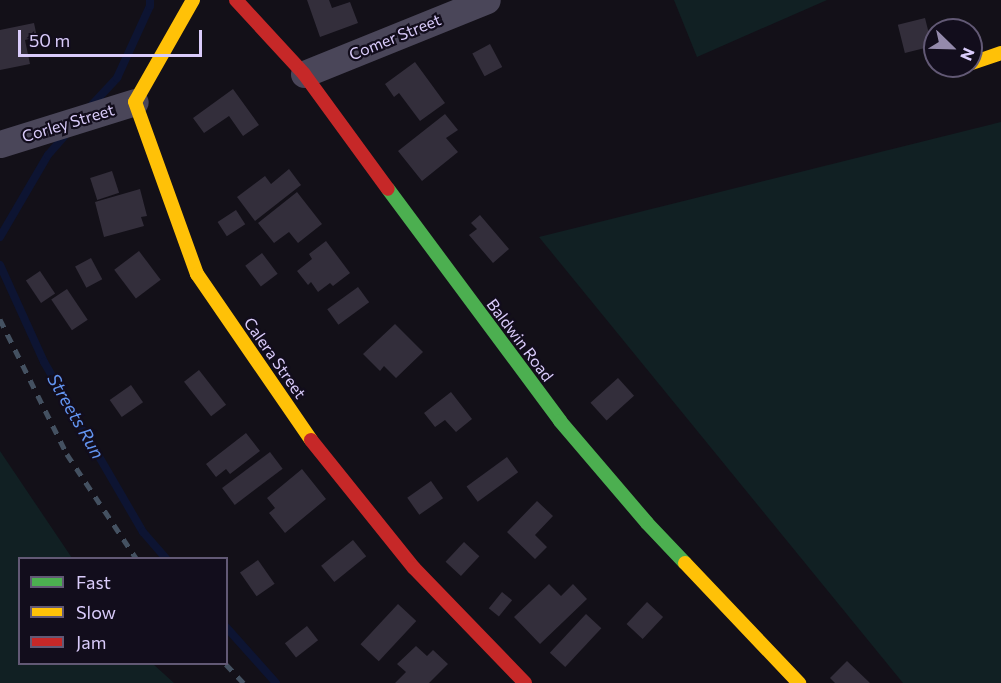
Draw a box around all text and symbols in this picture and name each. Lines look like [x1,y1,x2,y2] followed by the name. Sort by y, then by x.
[346,10,444,64] street label: Comer Street
[21,18,206,56] scale bar
[923,18,983,78] north arrow
[29,29,70,51] text: 50 m
[957,45,979,64] text: N
[19,100,117,146] street label: Corley Street
[483,295,557,385] street label: Baldwin Road
[240,314,310,402] street label: Calera Street
[43,370,109,462] water label: Streets Run
[18,557,228,665] legend
[76,571,111,593] text: Fast
[76,601,116,623] text: Slow
[76,631,106,653] text: Jam

